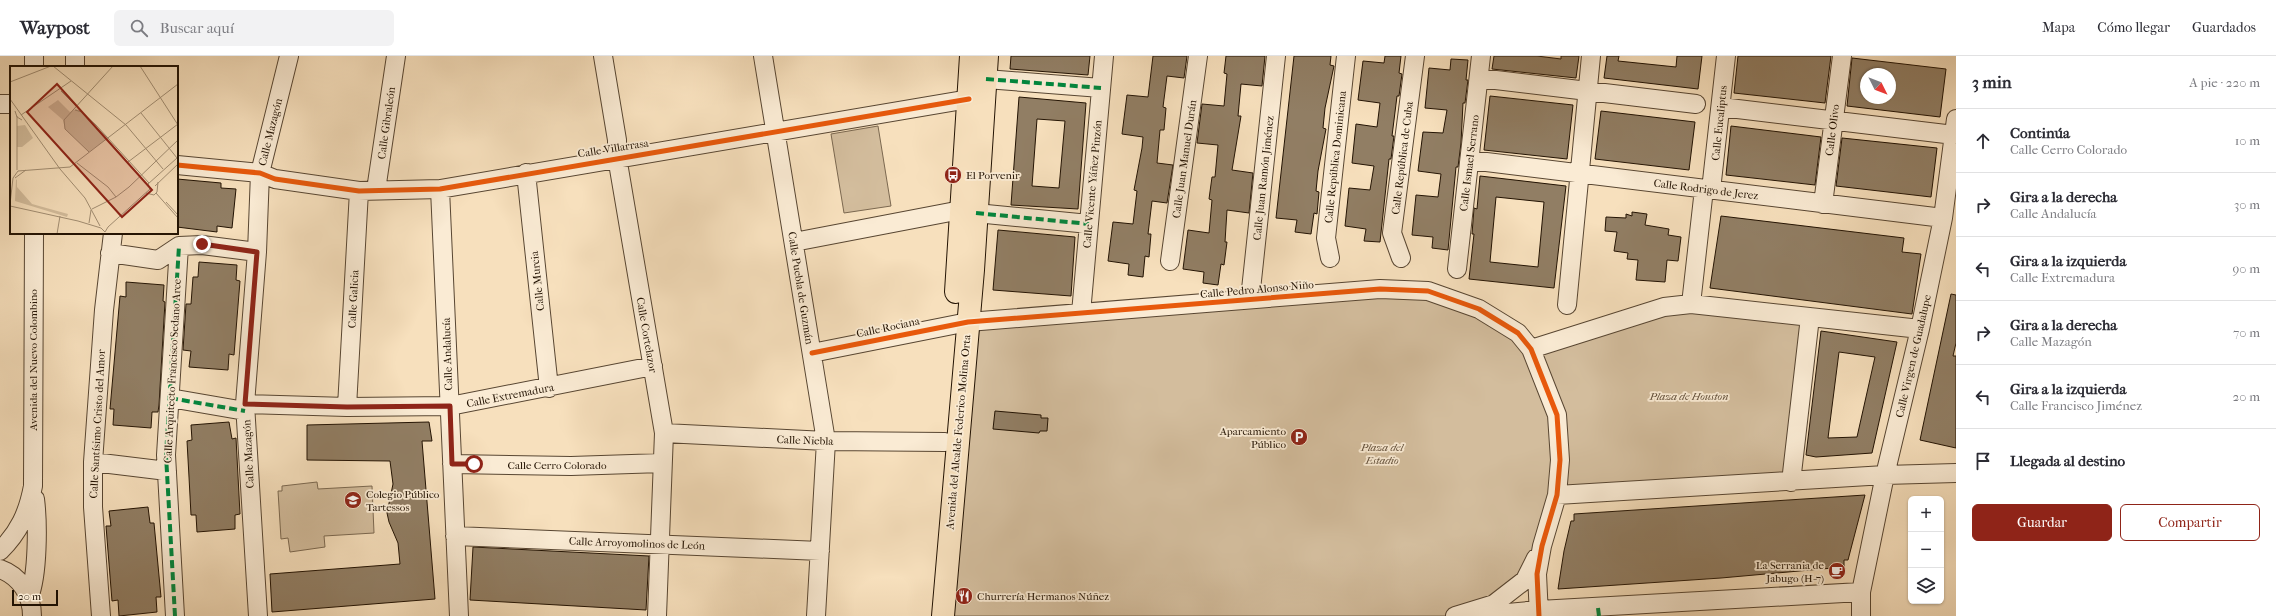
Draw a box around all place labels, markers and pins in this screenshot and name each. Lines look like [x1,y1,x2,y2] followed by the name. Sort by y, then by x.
[943,165,963,185] bus stop icon: El Porvenir
[966,169,1020,182] place label: El Porvenir
[1219,425,1286,451] place label: Aparcamiento Público
[1289,427,1309,447] parking icon: Aparcamiento Público
[366,488,440,514] place label: Colegio Público Tartessos
[343,490,363,510] school or university icon: Colegio Público Tartessos
[1756,559,1825,585] place label: La Serrania de Jabugo (H-7)
[1827,561,1847,581] cafe icon: La Serrania de Jabugo (H-7)
[954,586,974,606] restaurant icon: Churrería Hermanos Núñez
[977,590,1109,603] place label: Churrería Hermanos Núñez

